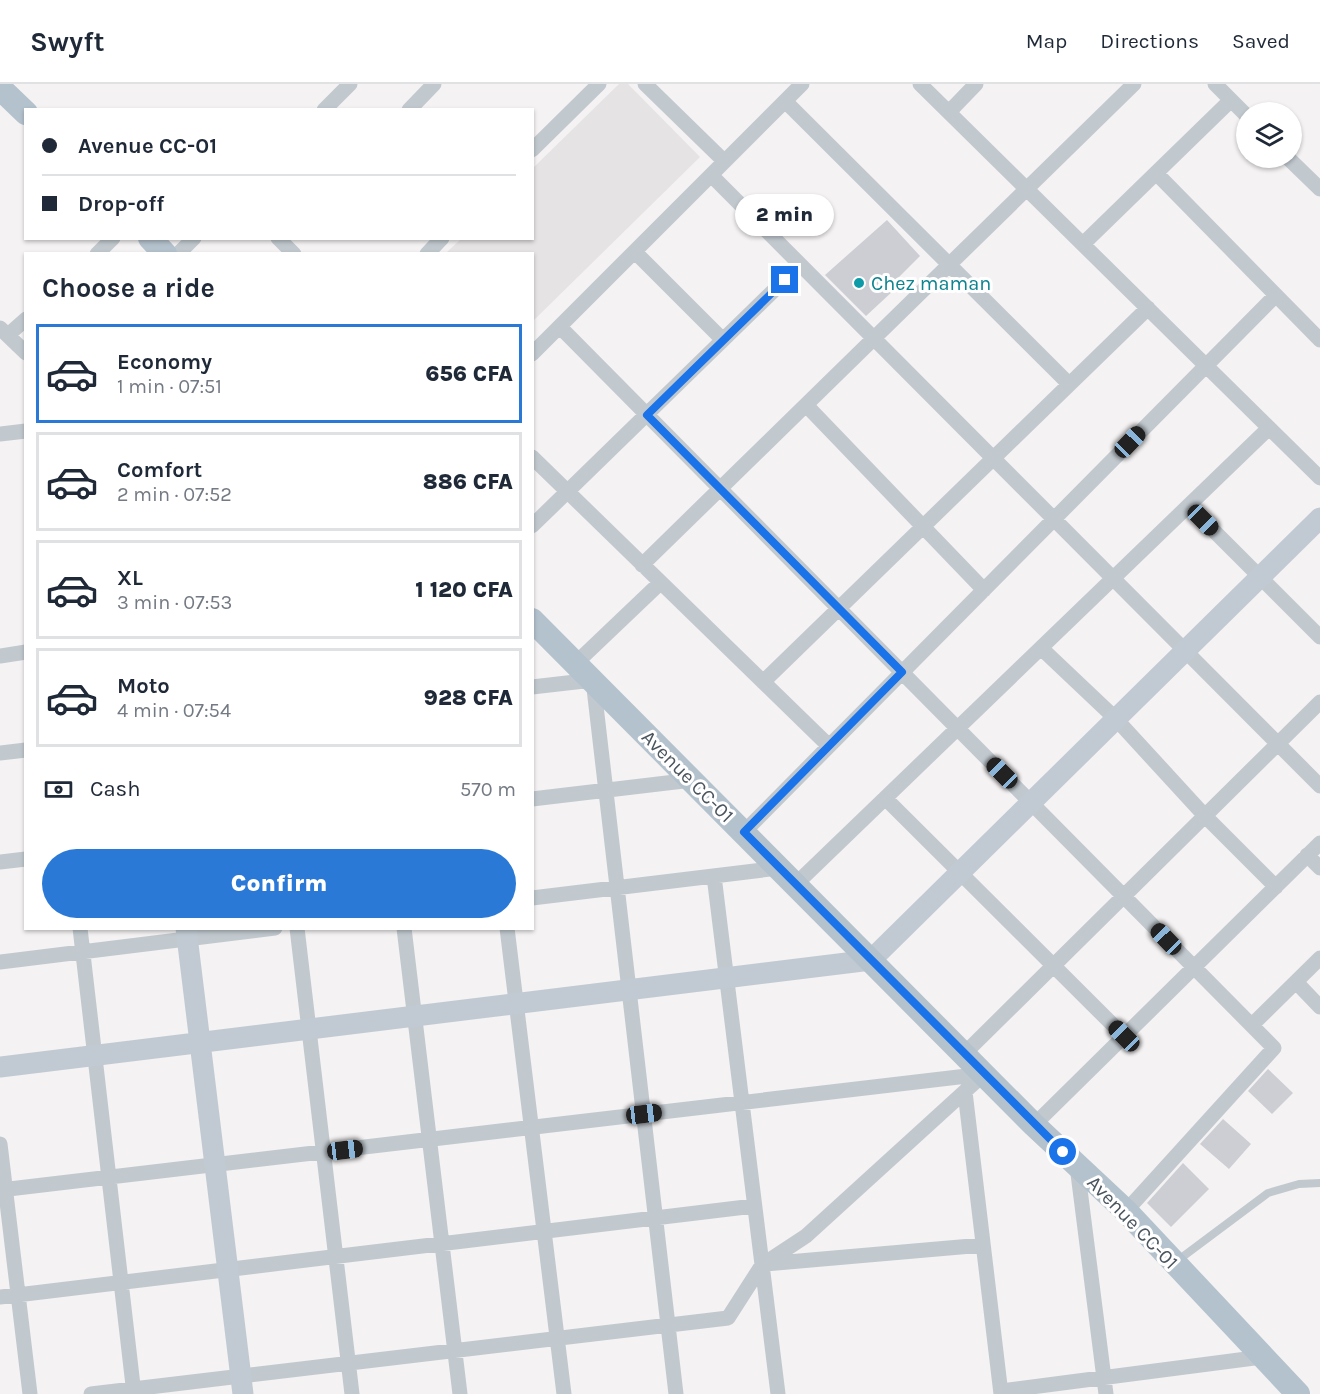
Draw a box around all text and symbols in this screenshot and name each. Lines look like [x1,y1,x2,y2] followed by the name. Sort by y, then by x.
[30,25,105,58] text: Swyft
[1026,29,1067,53] text: Map
[1100,29,1199,53] text: Directions
[1232,29,1290,53] text: Saved
[1236,102,1302,168] map controls
[1236,102,1302,168] button: layers
[78,133,217,159] text: Avenue CC-01
[78,191,164,217] text: Drop-off
[736,193,834,235] callout: 2 min
[756,203,813,226] text: 2 min
[771,266,798,293] route end
[42,272,215,304] text: Choose a ride
[871,272,991,295] place label: Chez maman
[852,276,866,290] marker: Chez maman
[45,347,99,401] icon: car
[117,349,212,375] text: Economy
[425,361,513,387] text: 656 CFA
[117,375,222,398] text: 1 min · 07:51
[1111,423,1149,461] car
[45,455,99,509] icon: car
[117,457,202,483] text: Comfort
[423,469,513,495] text: 886 CFA
[117,483,232,506] text: 2 min · 07:52
[1184,501,1222,539] car
[45,563,99,617] icon: car
[117,565,143,591] text: XL
[415,577,513,603] text: 1 120 CFA
[117,591,232,614] text: 3 min · 07:53
[45,671,99,725] icon: car
[117,673,170,699] text: Moto
[424,685,513,711] text: 928 CFA
[117,699,231,722] text: 4 min · 07:54
[637,726,738,827] street label: Avenue CC-01
[983,754,1021,792] car
[42,773,75,806] icon: cash
[90,776,140,802] text: Cash
[460,778,516,801] text: 570 m
[42,849,516,918] button: Confirm
[1147,920,1185,958] car
[1105,1017,1143,1055] car
[625,1103,663,1125] car
[1049,1138,1076,1165] route start
[326,1139,364,1161] car
[1083,1171,1183,1274] street label: Avenue CC-01

